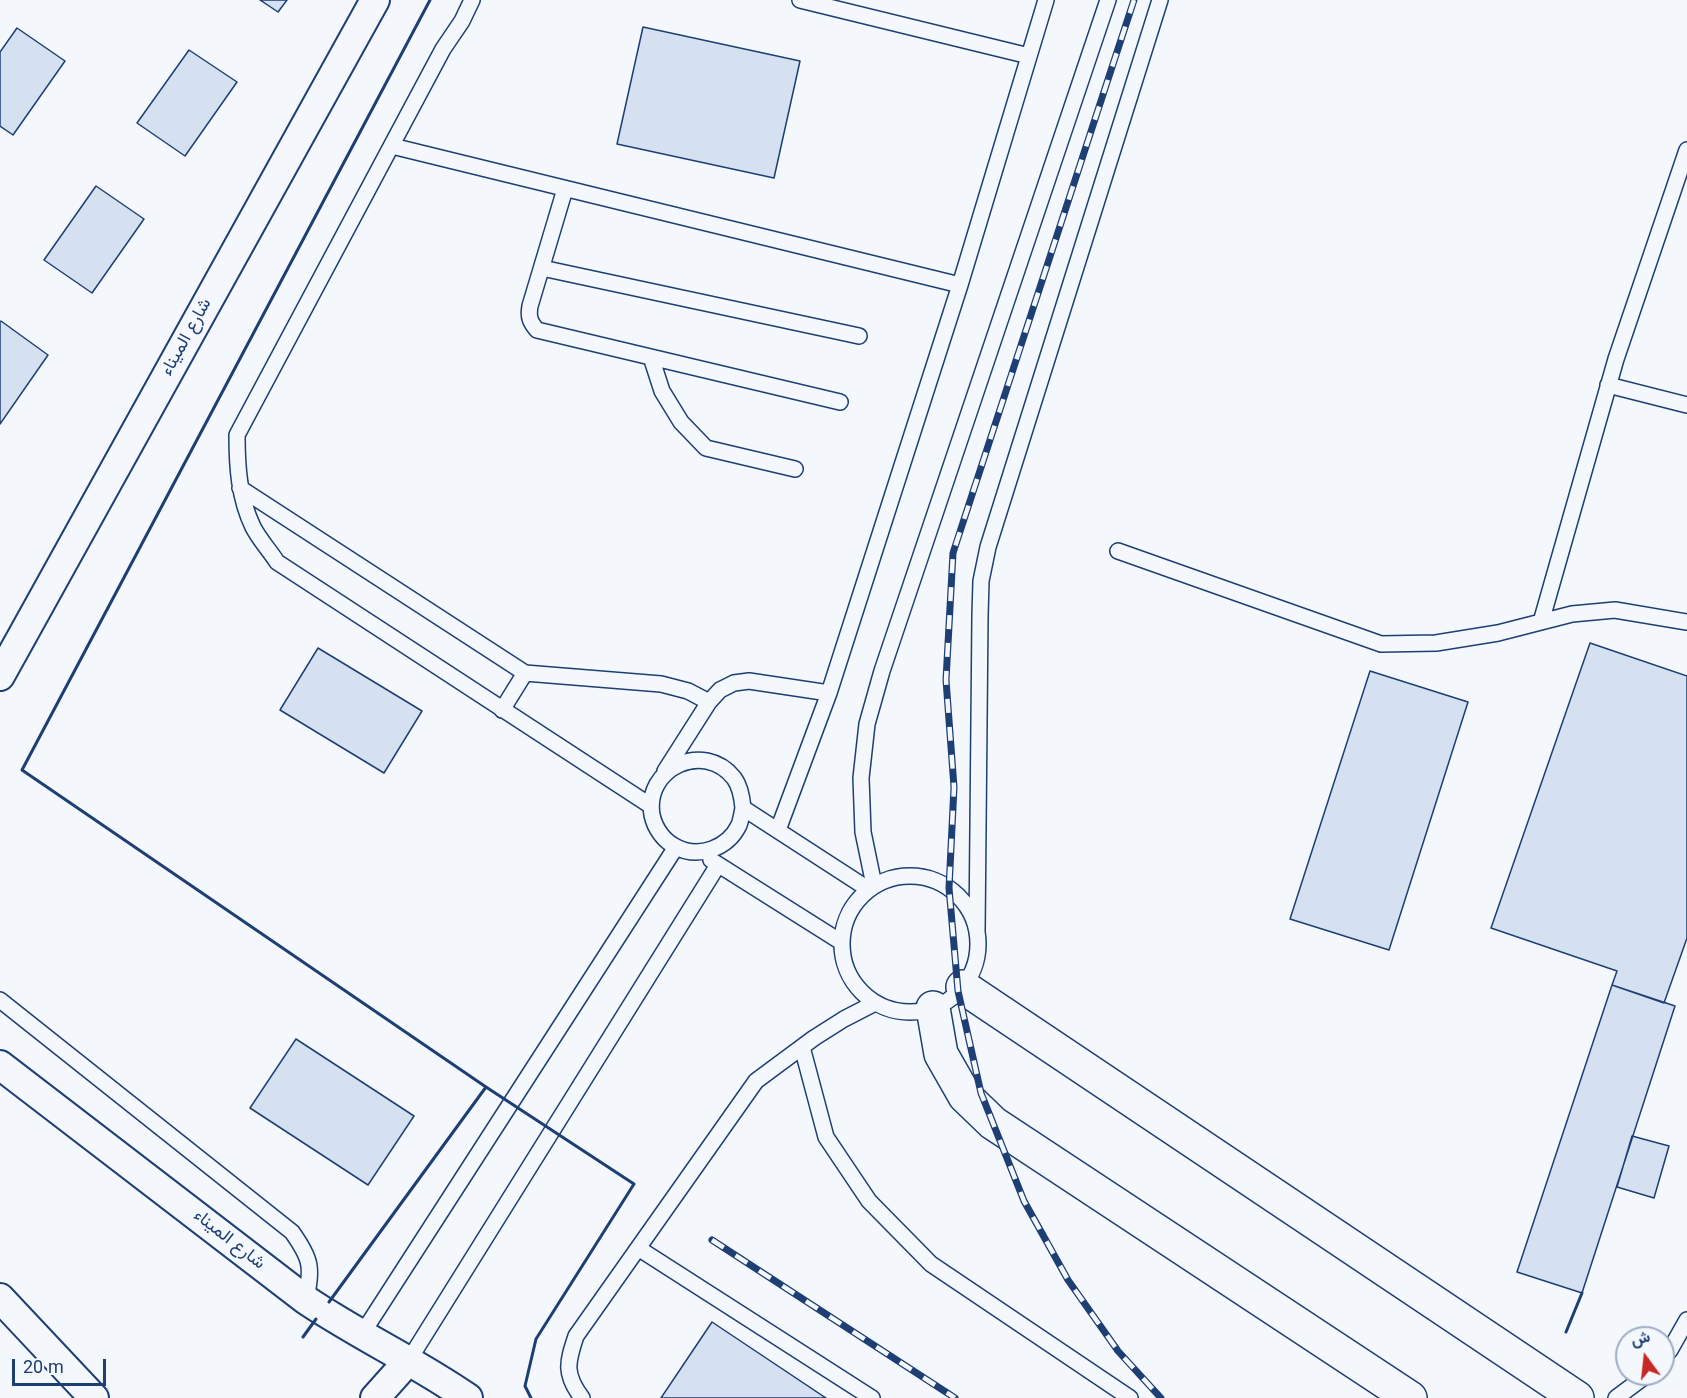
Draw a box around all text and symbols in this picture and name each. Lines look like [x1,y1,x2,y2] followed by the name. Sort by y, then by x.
[158,295,218,381] street label: شارع الميناء
[188,1206,268,1276] street label: شارع الميناء
[1615,1326,1675,1386] north arrow
[1628,1326,1653,1355] text: ش
[15,1347,110,1385] scale bar
[23,1355,64,1383] text: 20 m

